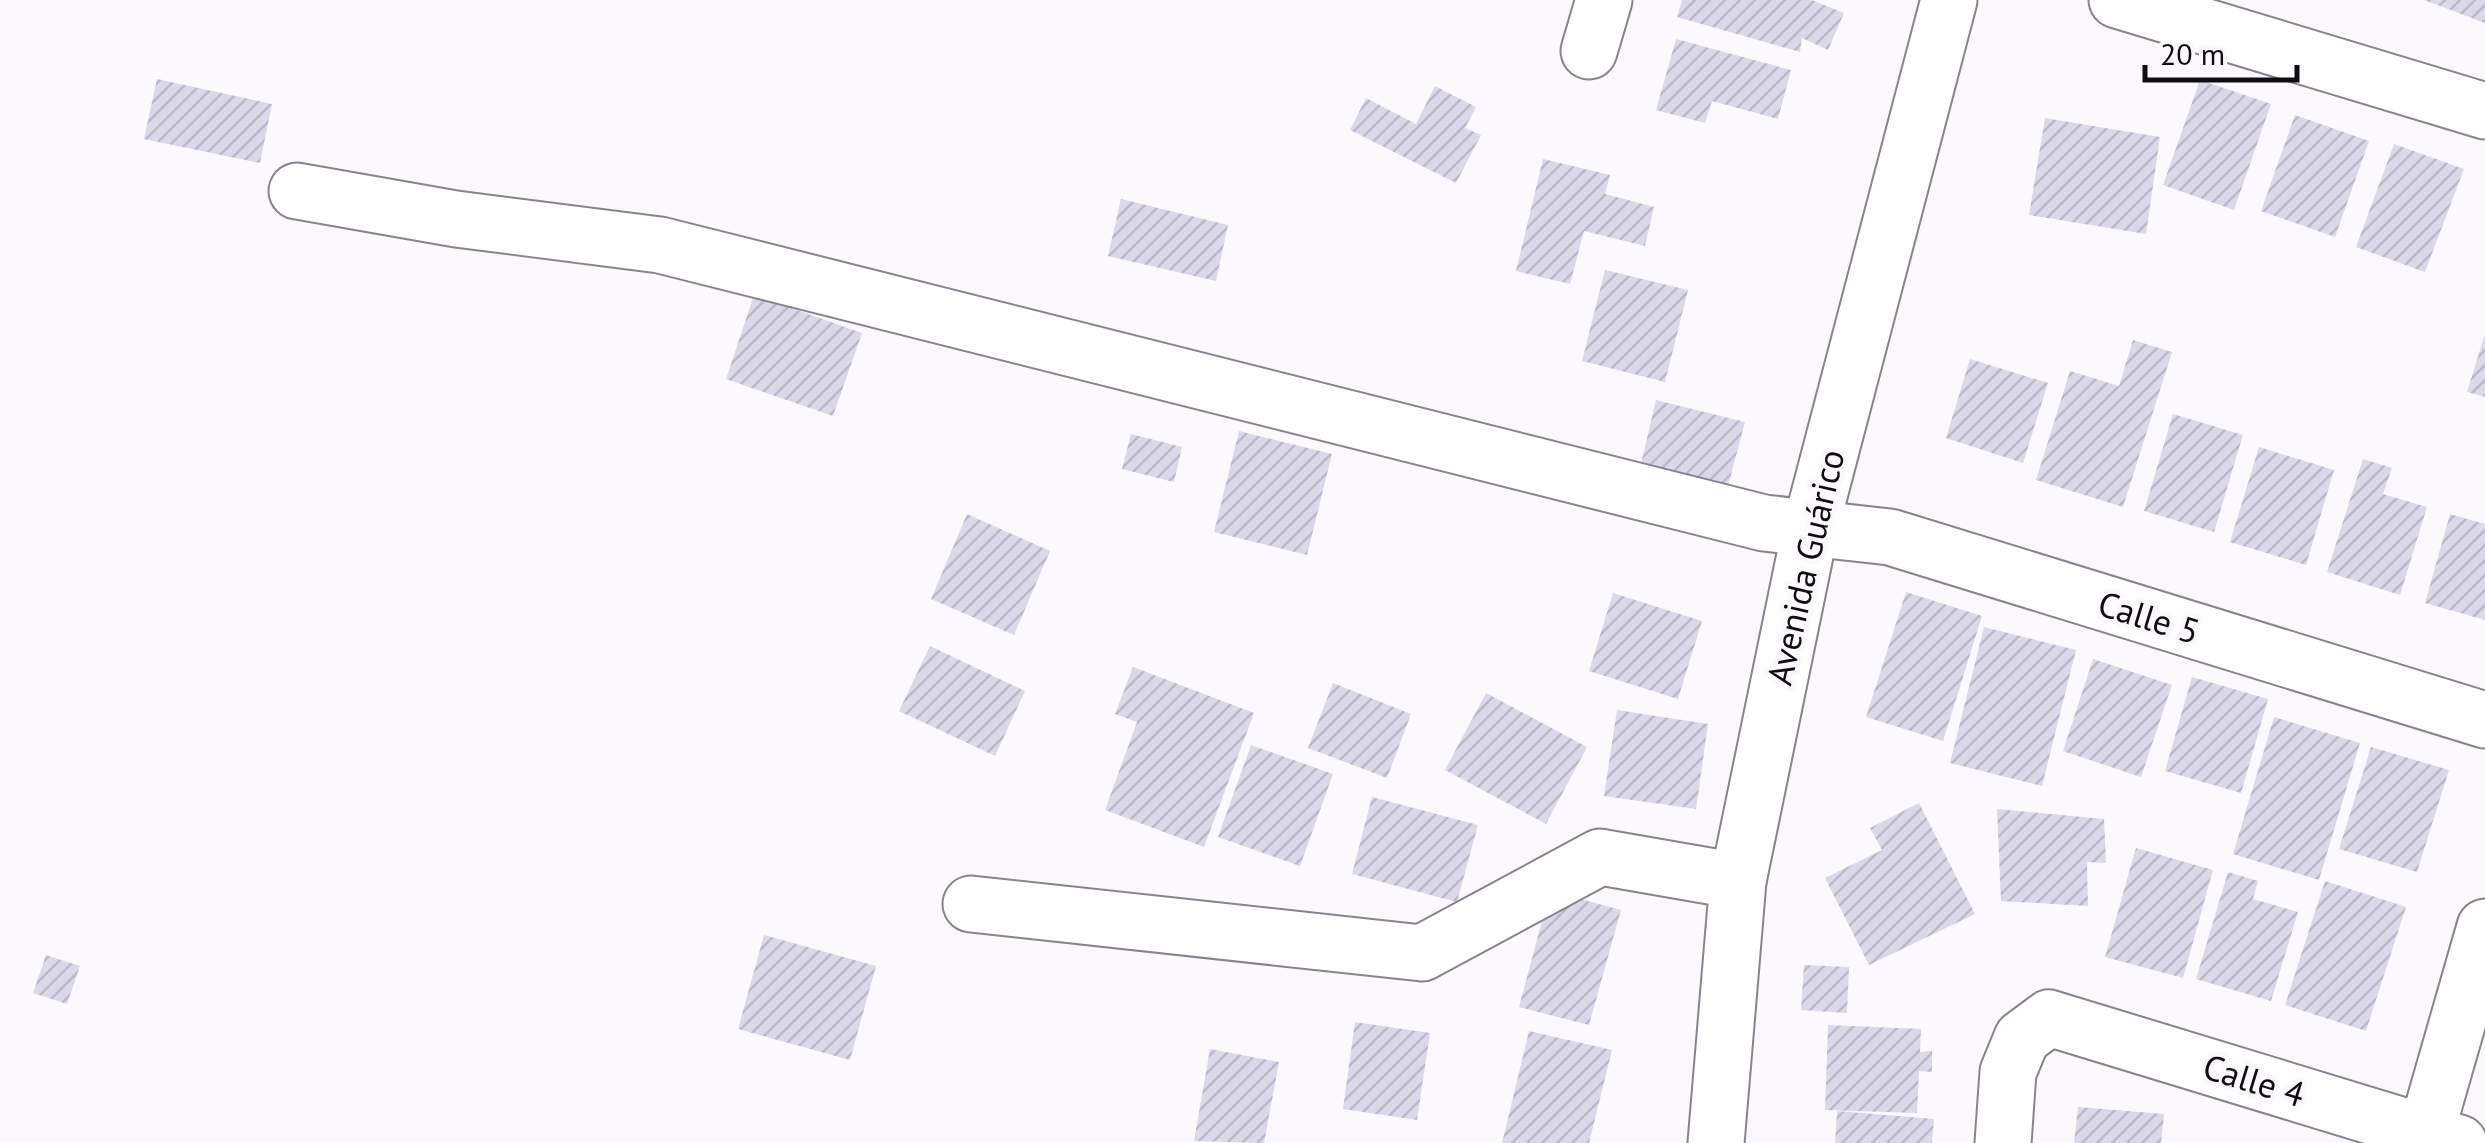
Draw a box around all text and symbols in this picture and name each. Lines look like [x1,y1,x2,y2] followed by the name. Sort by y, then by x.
[2145,20,2298,82] scale bar
[2160,34,2225,73] text: 20 m
[1756,445,1854,689] street label: Avenida Guárico
[2093,580,2205,654] street label: Calle 5
[2198,1043,2310,1117] street label: Calle 4

